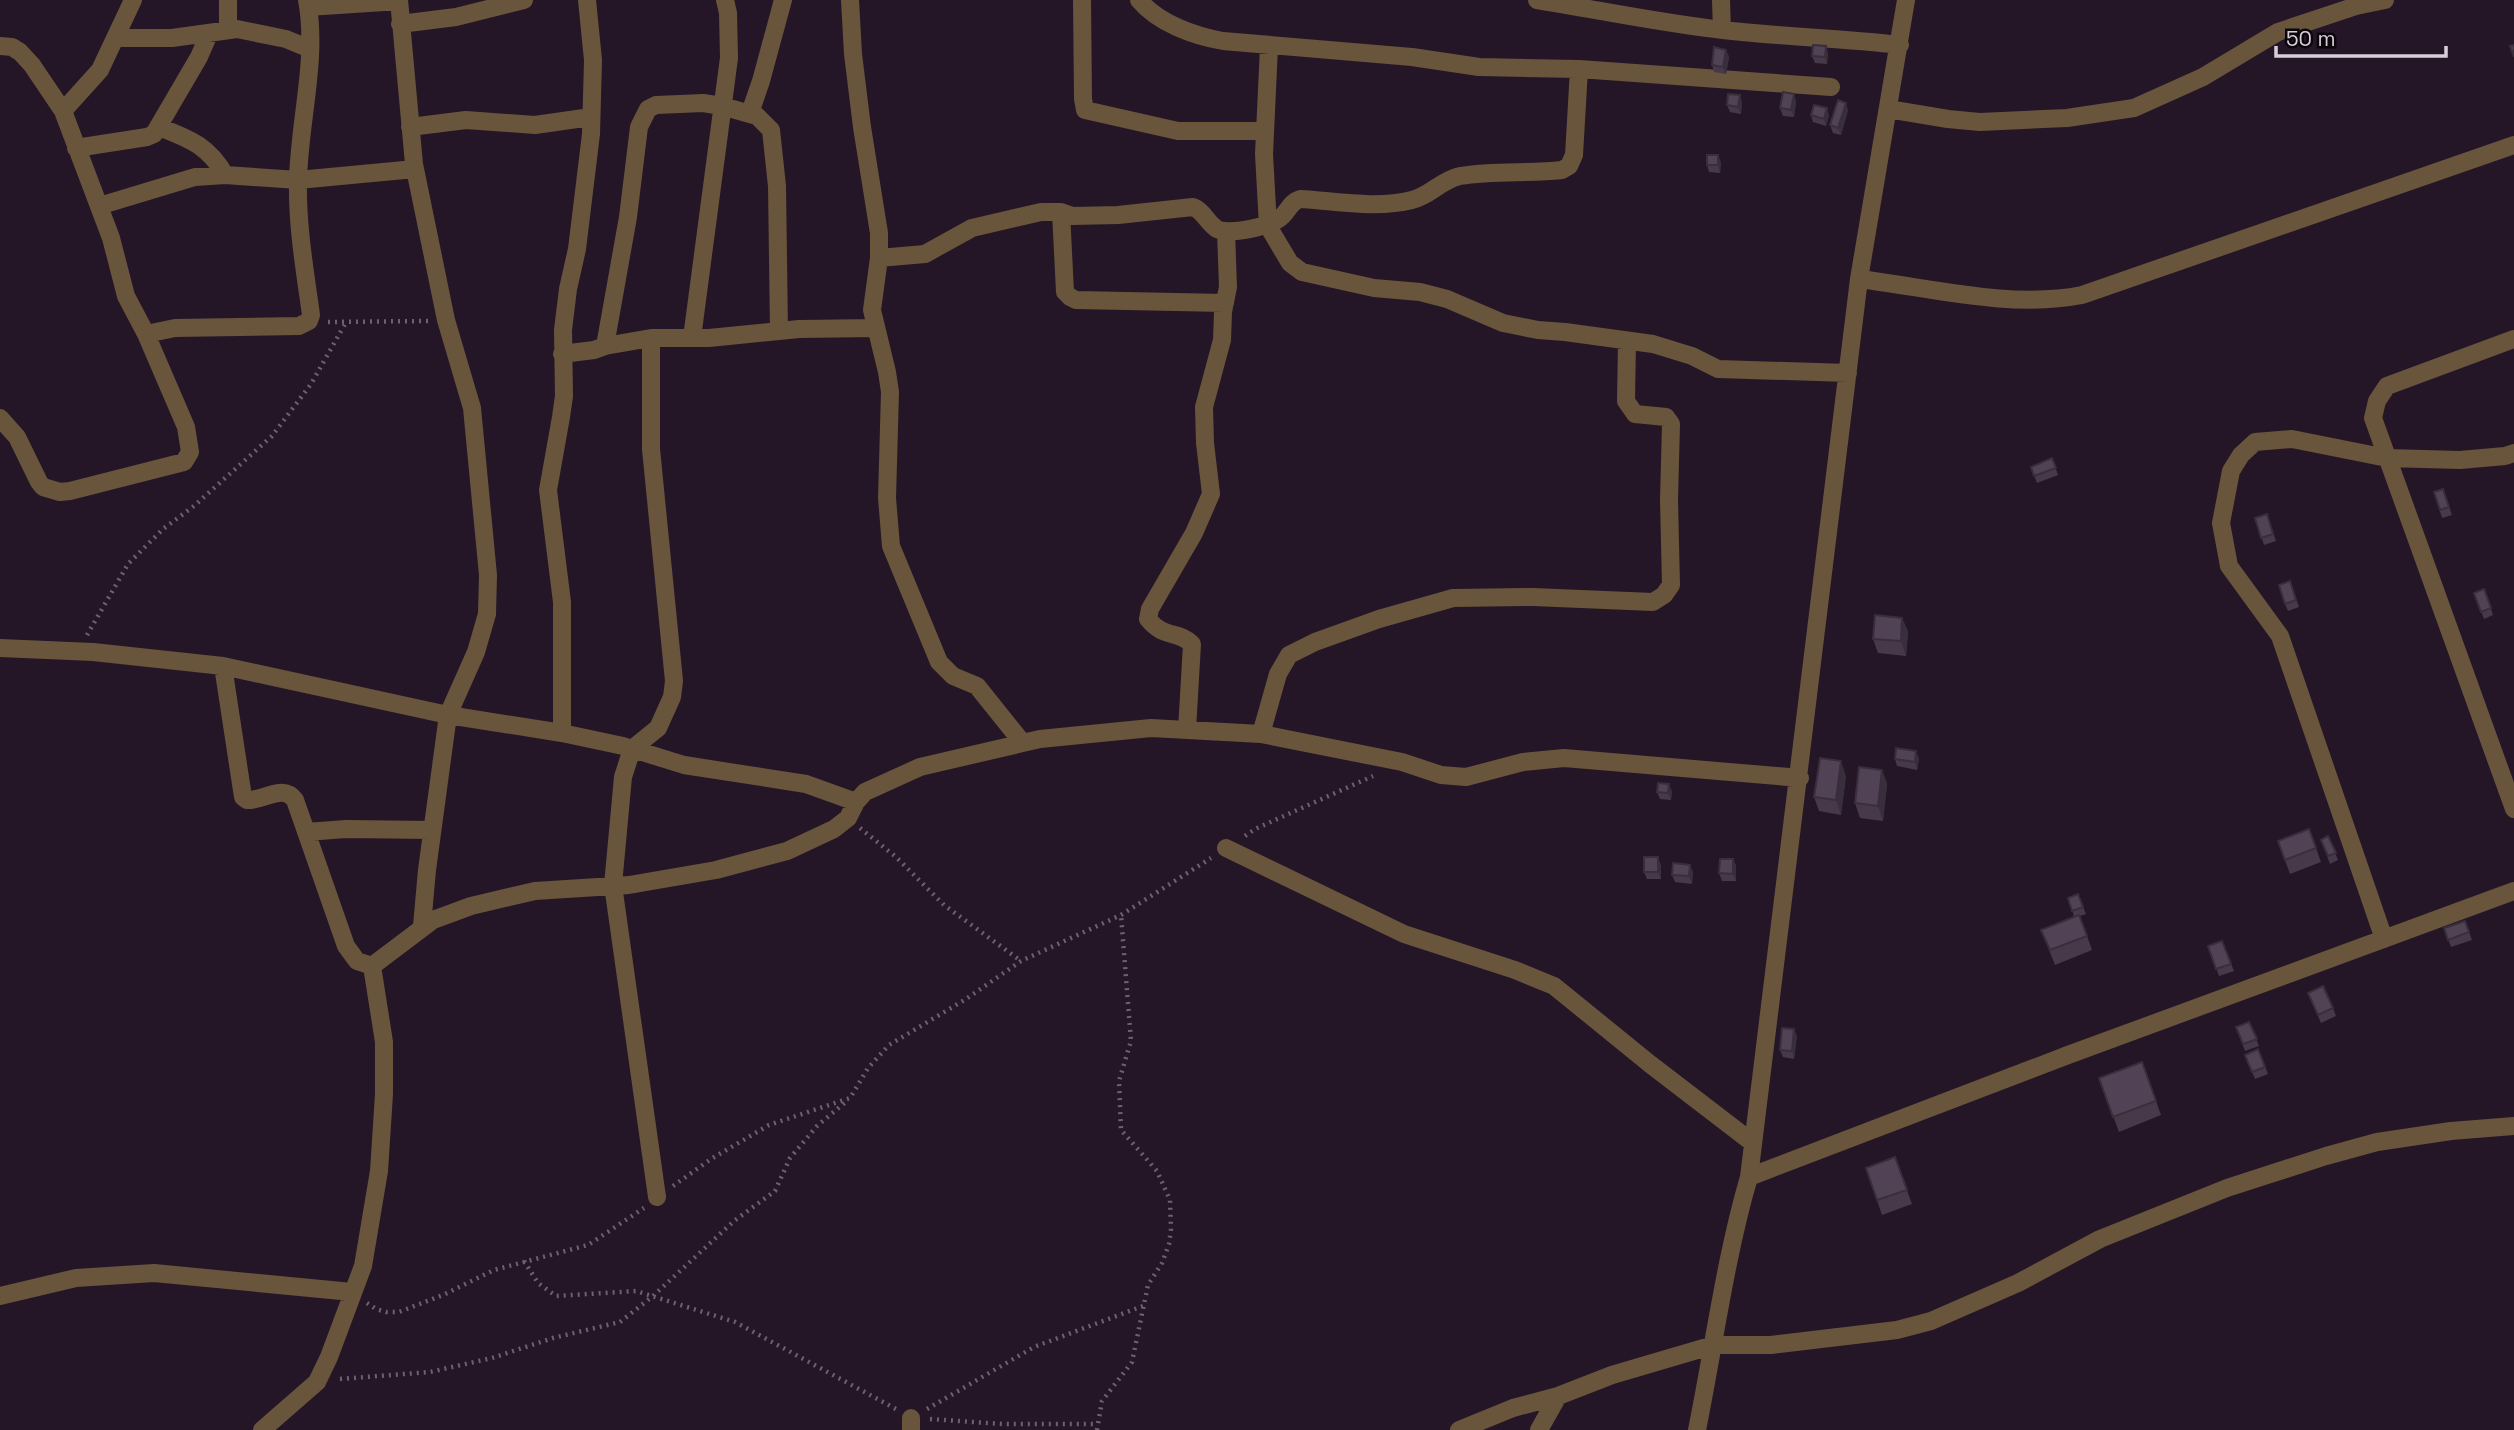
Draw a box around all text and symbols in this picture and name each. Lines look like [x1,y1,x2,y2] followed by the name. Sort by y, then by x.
[2276,14,2446,58] scale bar
[2286,25,2336,52] text: 50 m

